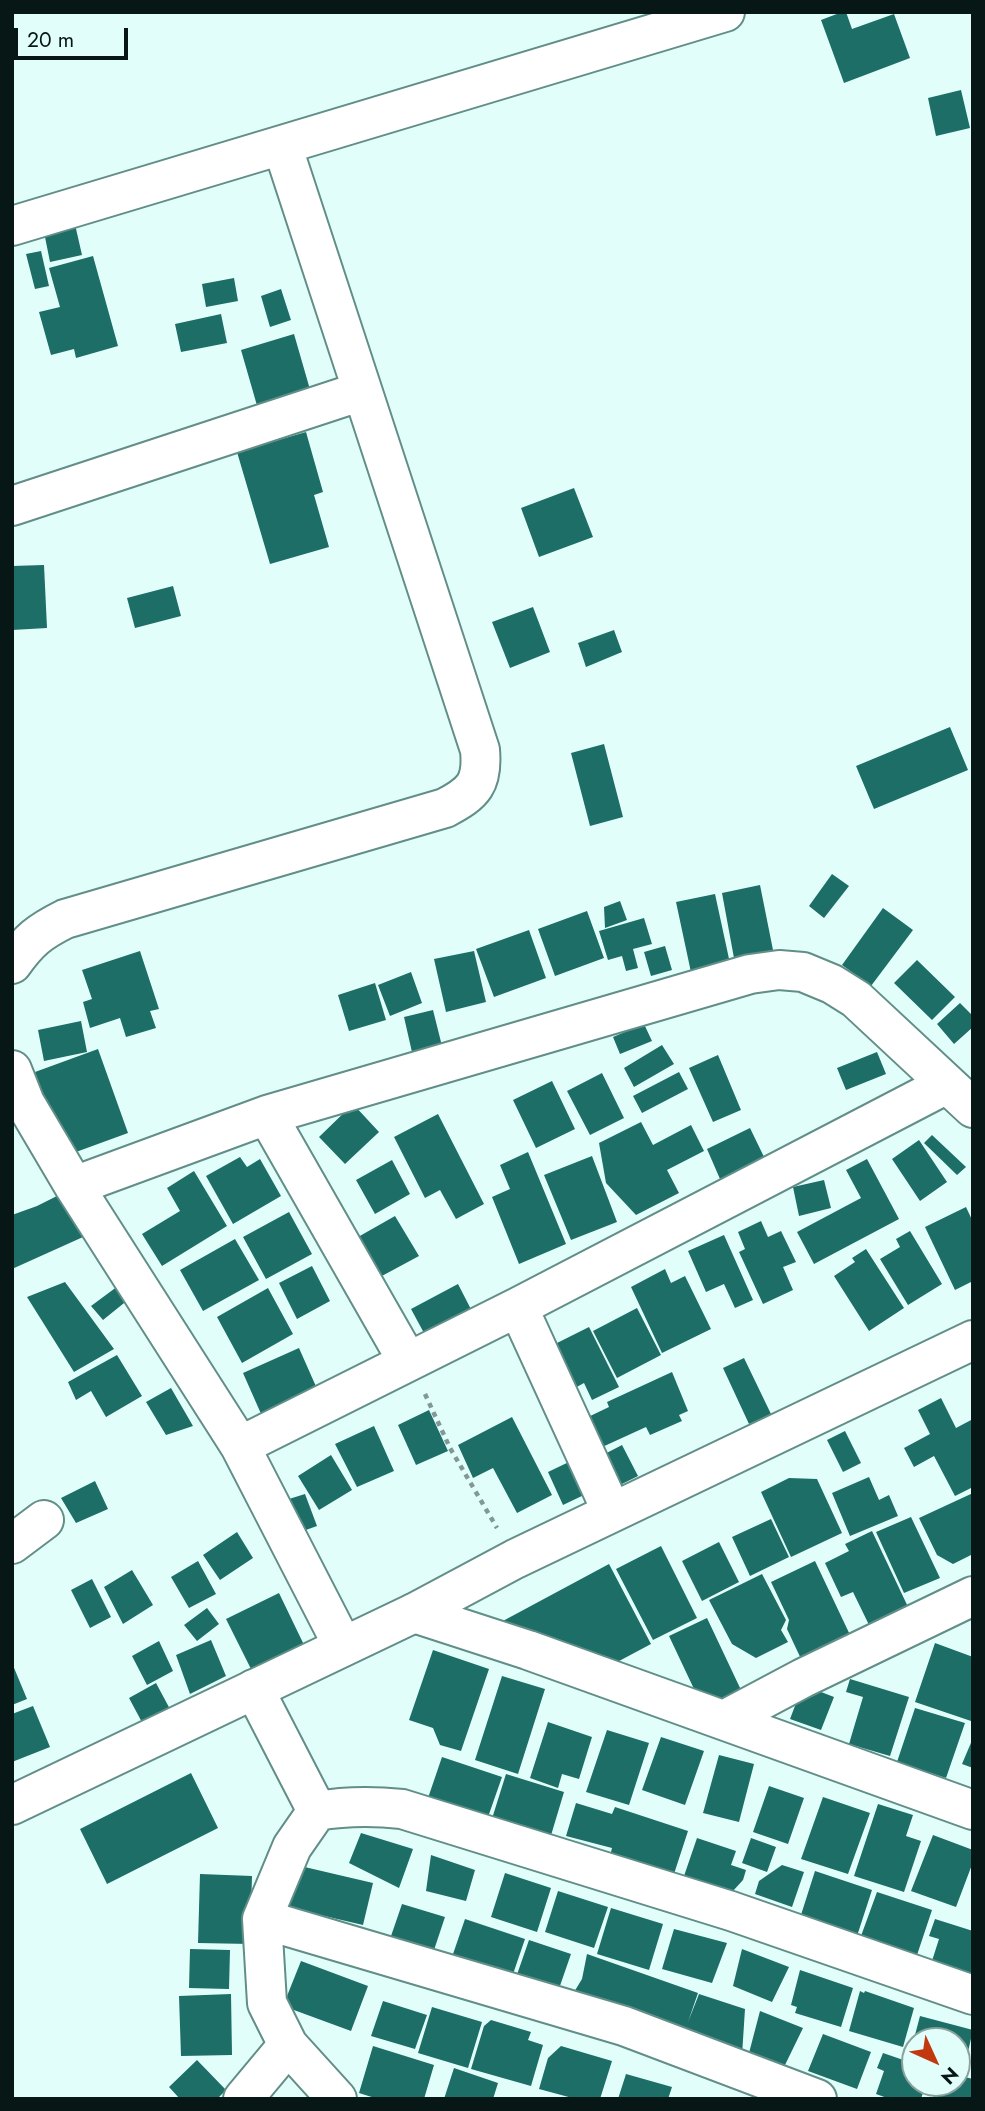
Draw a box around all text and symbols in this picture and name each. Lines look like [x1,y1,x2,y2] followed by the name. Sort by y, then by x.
[18,14,131,58] scale bar
[27,25,74,55] text: 20 m
[901,2027,971,2097] north arrow
[935,2061,965,2091] text: N

